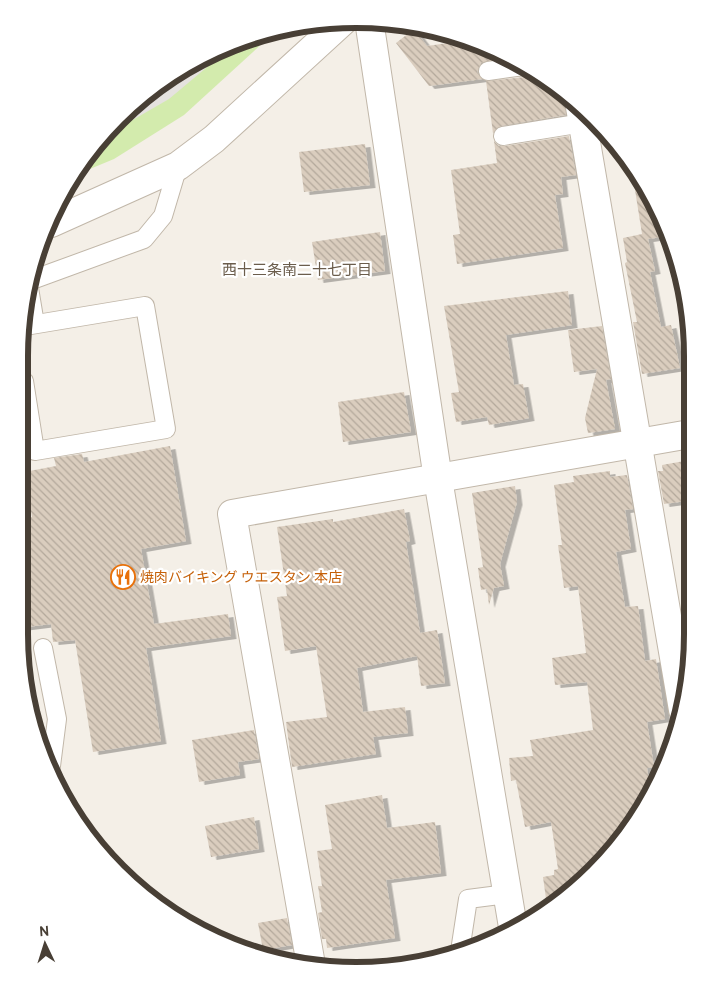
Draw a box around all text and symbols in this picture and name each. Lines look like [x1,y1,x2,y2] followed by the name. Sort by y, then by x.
[222,262,372,281] district label: 西十三条南二十七丁目
[110,564,136,590] restaurant icon: 焼肉バイキング ウエスタン 本店
[140,570,342,587] place label: 焼肉バイキング ウエスタン 本店
[20,919,70,969] north arrow
[39,924,50,941] text: N

